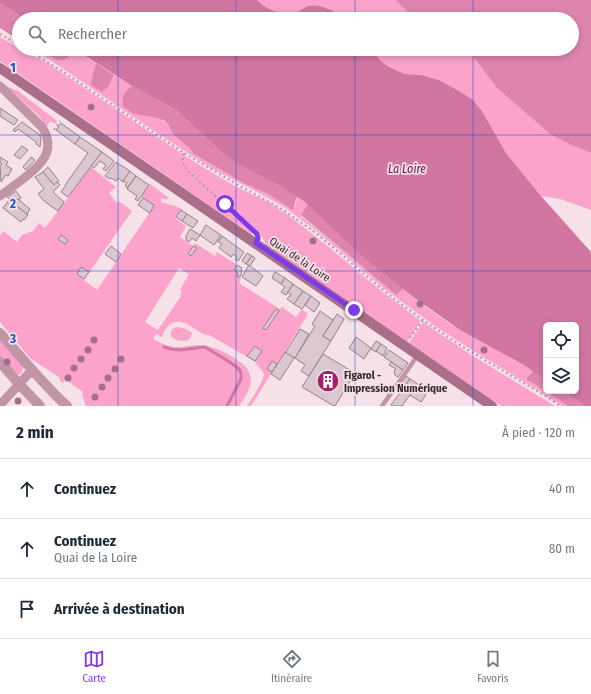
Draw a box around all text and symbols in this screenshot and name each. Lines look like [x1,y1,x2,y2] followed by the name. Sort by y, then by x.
[12,12,579,56] search box
[26,23,48,45] icon: search
[58,25,127,43] text: Rechercher
[10,60,16,75] text: 1
[388,162,426,176] water label: La Loire
[216,195,234,213] route start
[9,196,16,211] text: 2
[267,234,333,284] street label: Quai de la Loire
[345,301,363,319] route end
[543,322,579,394] map controls
[543,322,579,358] button: locate
[9,331,16,346] text: 3
[543,358,579,394] button: layers
[315,368,341,394] building icon: Figarol - Impression Numérique
[344,369,448,395] place label: Figarol - Impression Numérique
[16,422,54,443] text: 2 min
[502,425,575,440] text: À pied · 120 m
[16,478,38,500] icon: ahead
[54,480,116,498] text: Continuez
[549,481,575,496] text: 40 m
[54,532,116,550] text: Continuez
[16,538,38,560] icon: ahead
[549,541,575,556] text: 80 m
[54,550,137,565] text: Quai de la Loire
[16,598,38,620] icon: arrive
[54,600,185,618] text: Arrivée à destination
[82,648,106,685] tab: Carte
[271,648,312,685] tab: Itinéraire
[477,648,508,685] tab: Favoris

